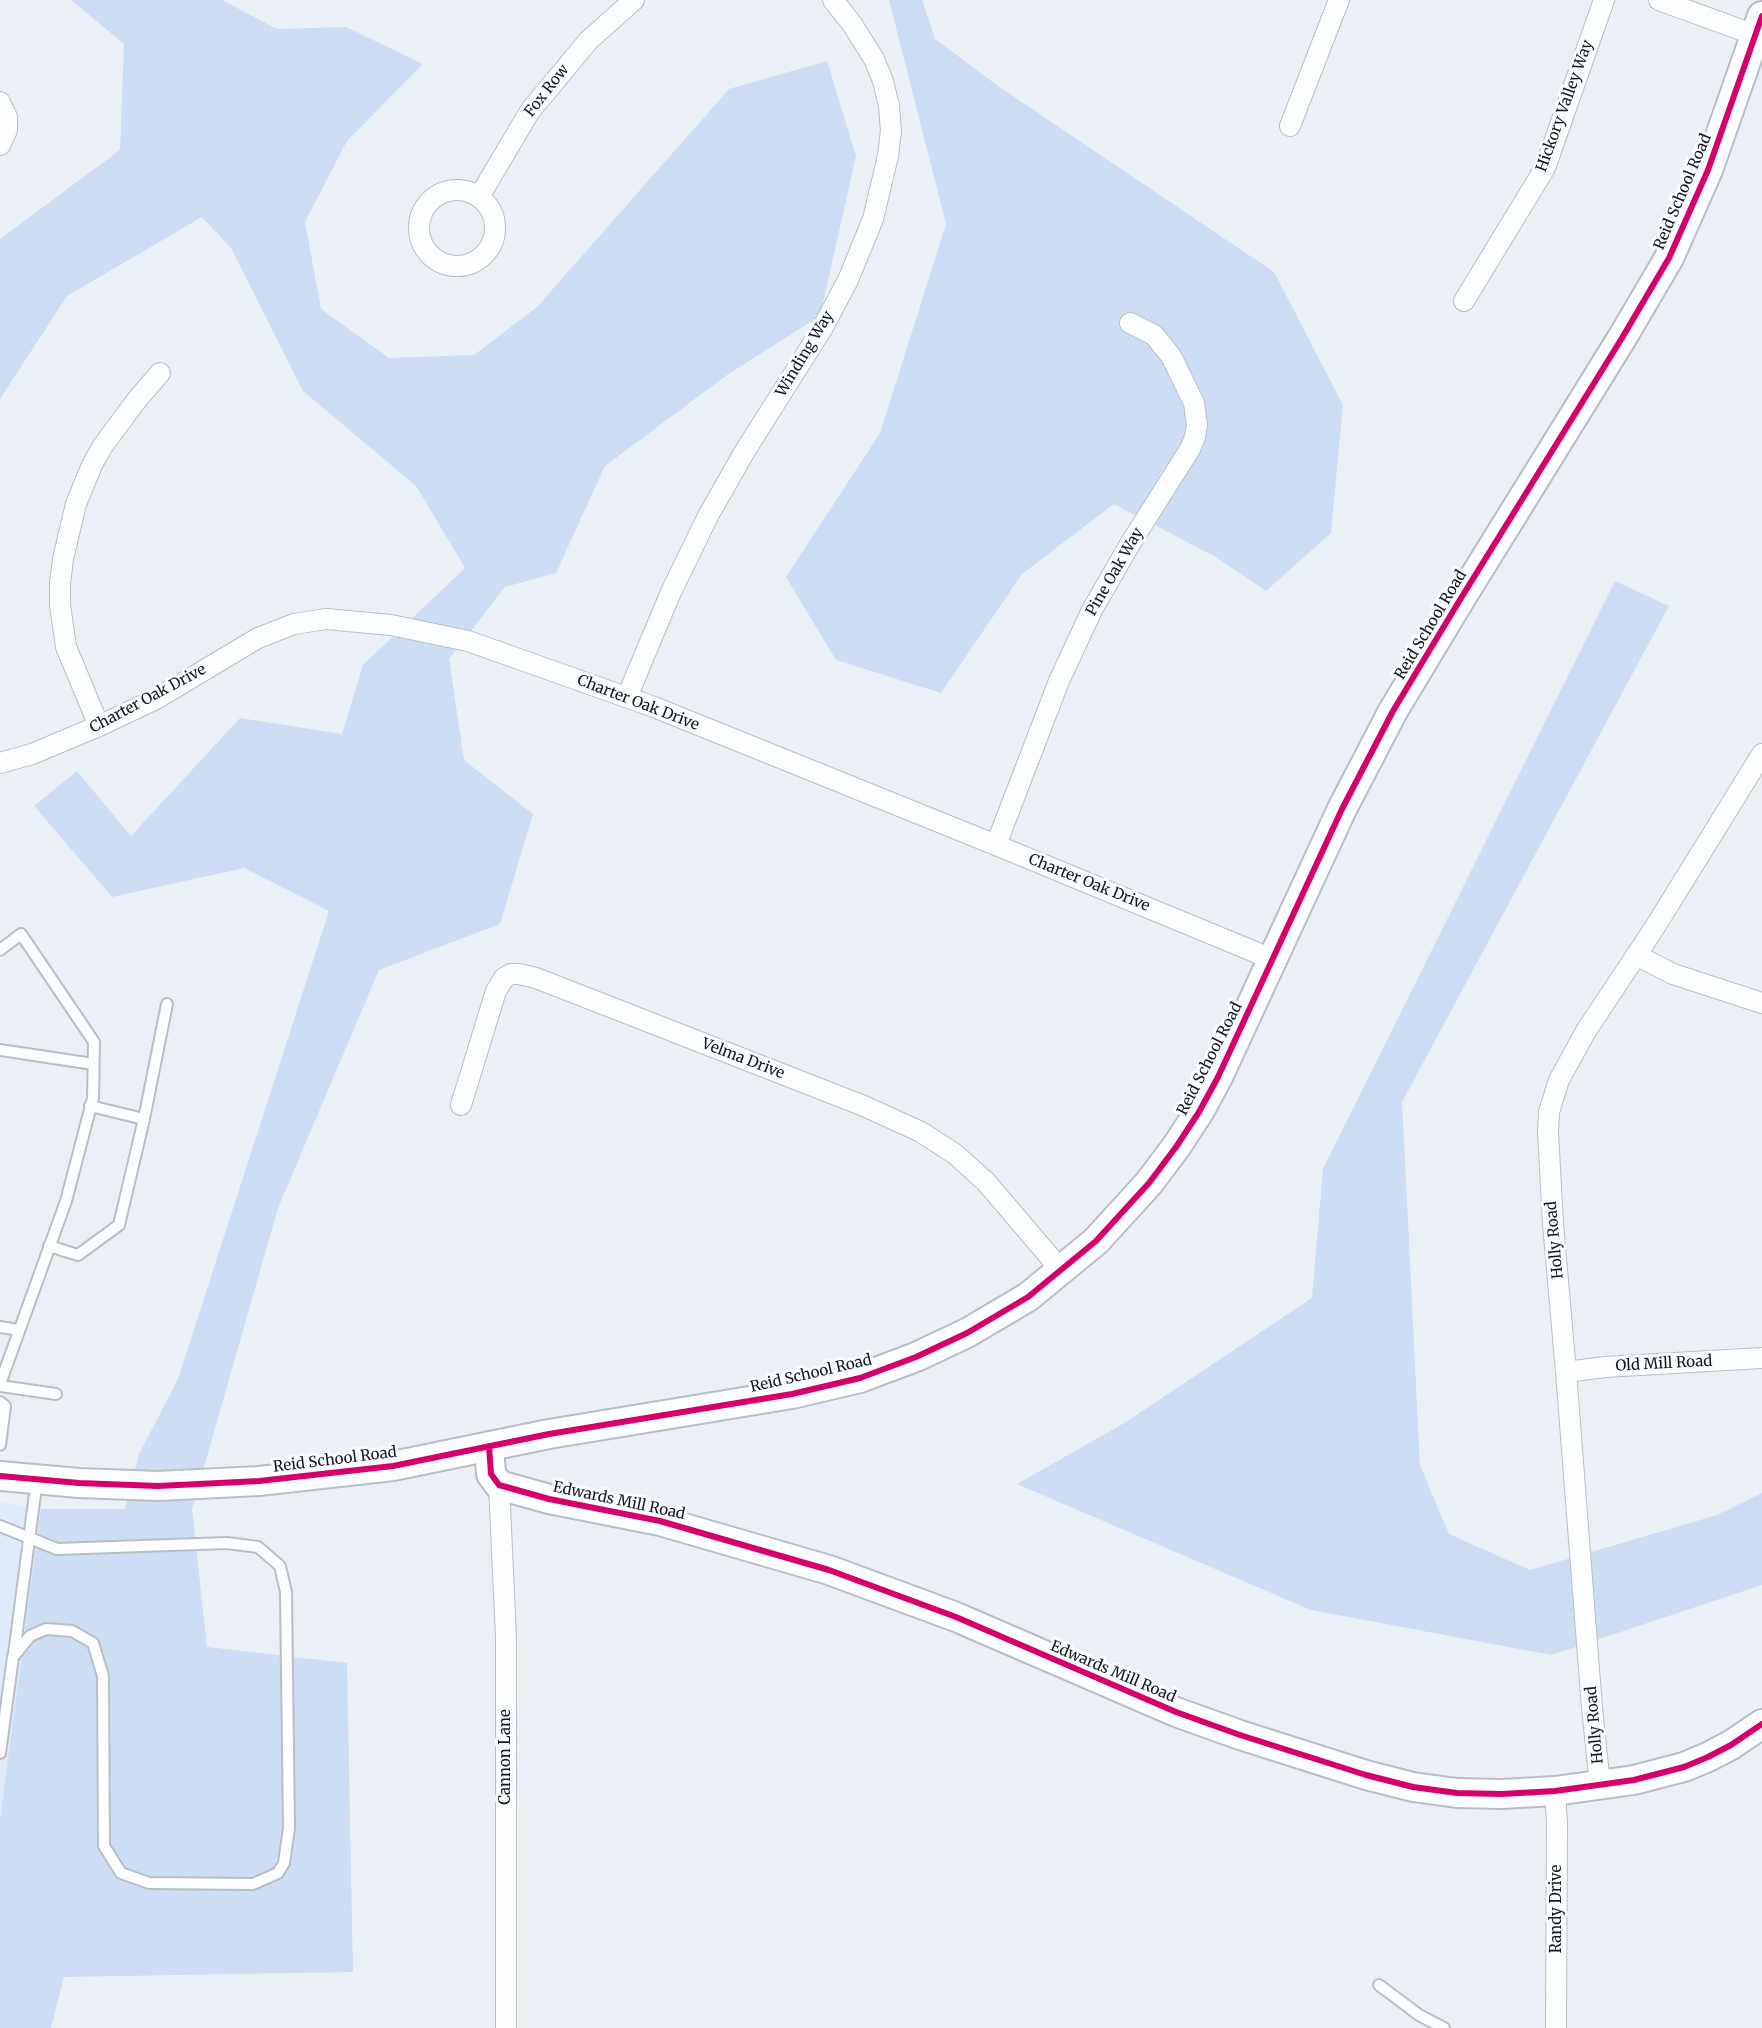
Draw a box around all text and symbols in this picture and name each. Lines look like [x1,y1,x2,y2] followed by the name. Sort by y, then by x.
[1533,38,1597,174] street label: Hickory Valley Way
[521,61,573,121] street label: Fox Row
[1650,131,1716,253] street label: Reid School Road
[772,308,838,400] street label: Winding Way
[1083,525,1147,619] street label: Pine Oak Way
[1391,567,1471,683] street label: Reid School Road
[87,661,209,737] street label: Charter Oak Drive
[575,671,701,735] street label: Charter Oak Drive
[1026,850,1152,916] street label: Charter Oak Drive
[1174,1000,1246,1118] street label: Reid School Road
[699,1035,787,1083] street label: Velma Drive
[1543,1200,1567,1280] street label: Holly Road
[748,1351,874,1397] street label: Reid School Road
[1615,1352,1713,1376] street label: Old Mill Road
[272,1443,398,1477] street label: Reid School Road
[551,1478,687,1524] street label: Edwards Mill Road
[1048,1637,1178,1707] street label: Edwards Mill Road
[1583,1685,1607,1765] street label: Holly Road
[497,1709,515,1805] street label: Cannon Lane
[1548,1865,1566,1953] street label: Randy Drive

